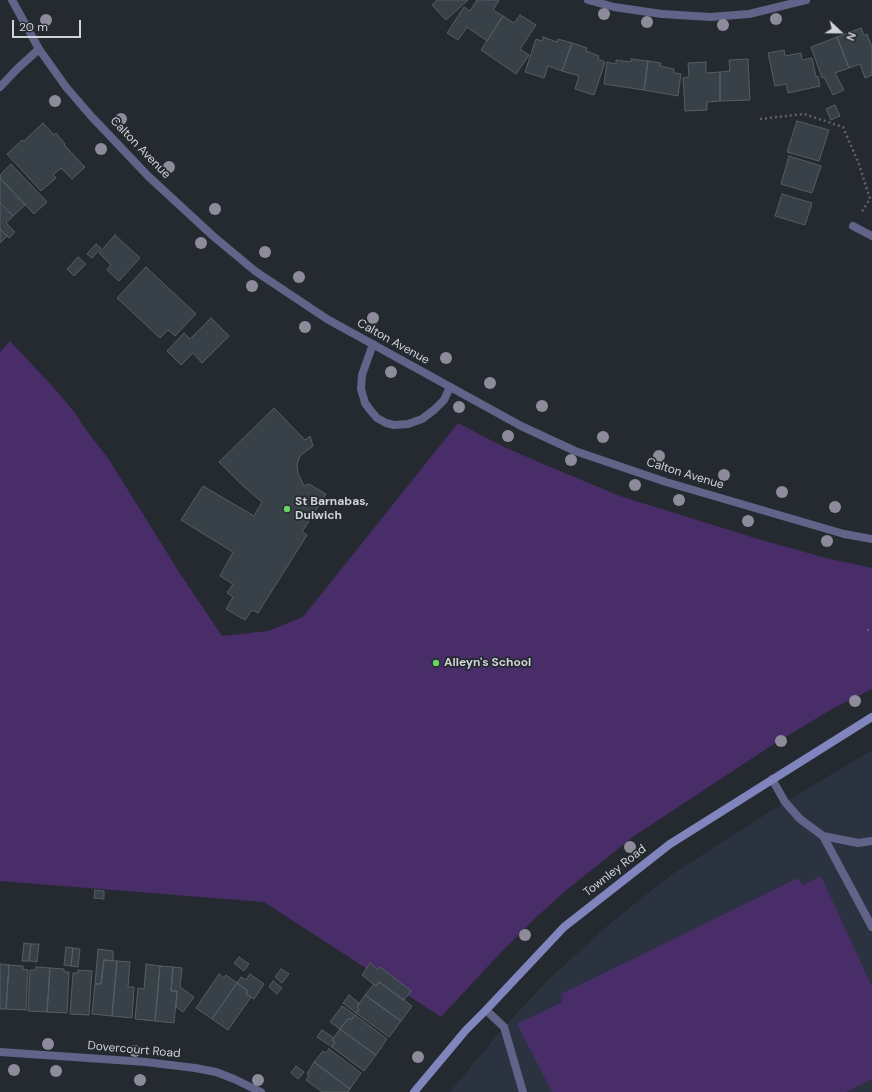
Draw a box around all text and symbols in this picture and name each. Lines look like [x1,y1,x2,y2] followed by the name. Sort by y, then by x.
[14,12,83,38] scale bar
[820,12,860,52] north arrow
[19,19,48,35] text: 20 m
[843,30,859,43] text: N
[107,114,173,182] street label: Calton Avenue
[354,316,432,368] street label: Calton Avenue
[644,455,726,493] street label: Calton Avenue
[295,495,369,523] place label: St Barnabas, Dulwich
[282,504,292,514] marker: St Barnabas, Dulwich
[444,656,531,670] place label: Alleyn's School
[431,658,441,668] marker: Alleyn's School
[581,842,649,900] street label: Townley Road
[87,1039,181,1061] street label: Dovercourt Road

